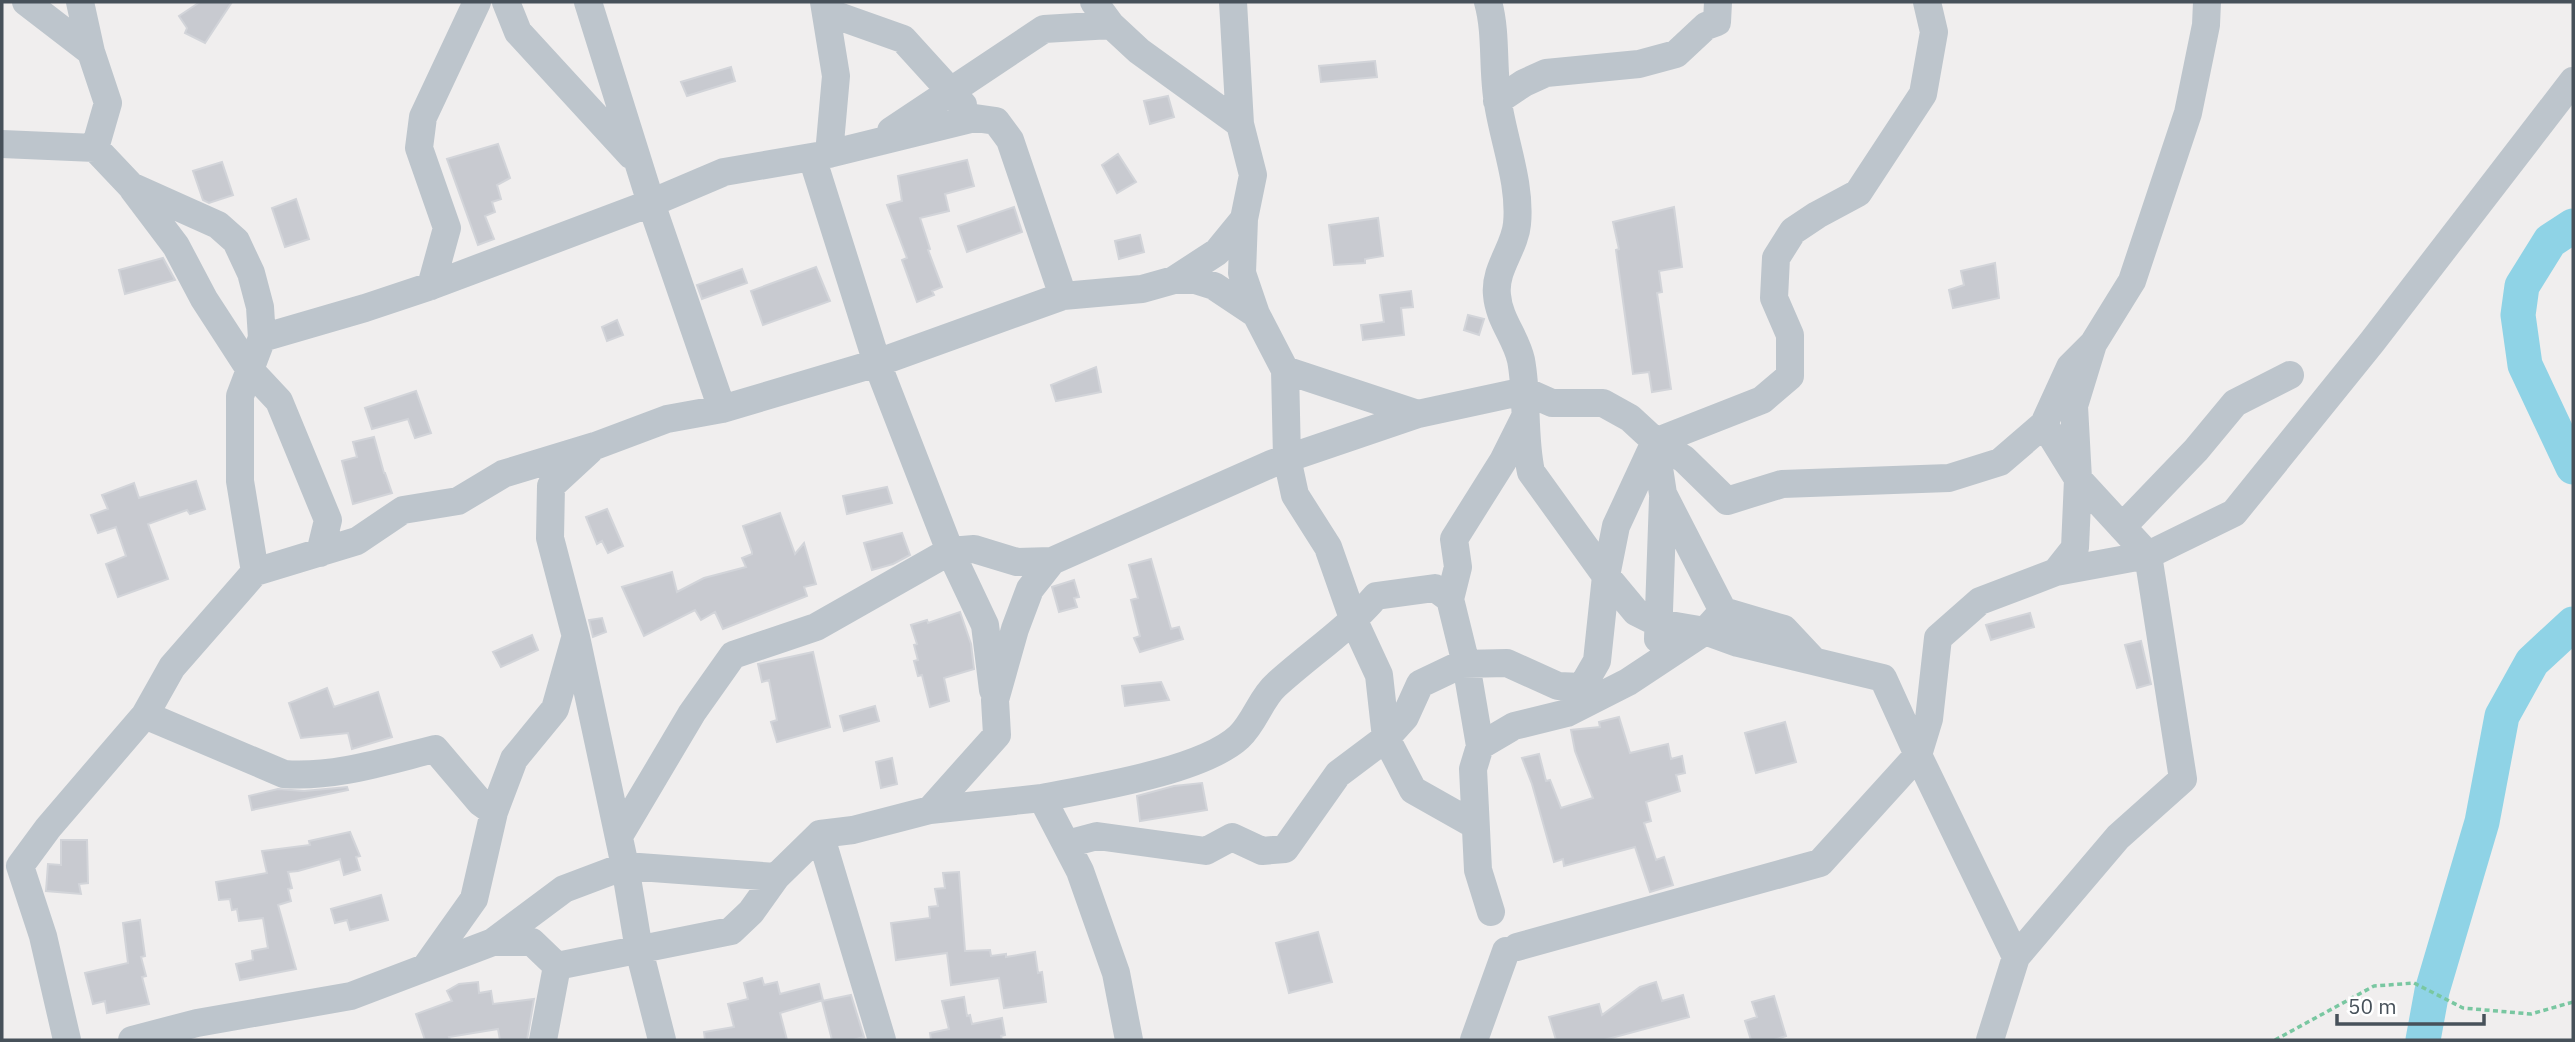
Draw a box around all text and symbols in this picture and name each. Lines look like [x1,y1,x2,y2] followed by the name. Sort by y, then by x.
[2337,982,2484,1026] scale bar
[2348,992,2397,1020] text: 50 m

